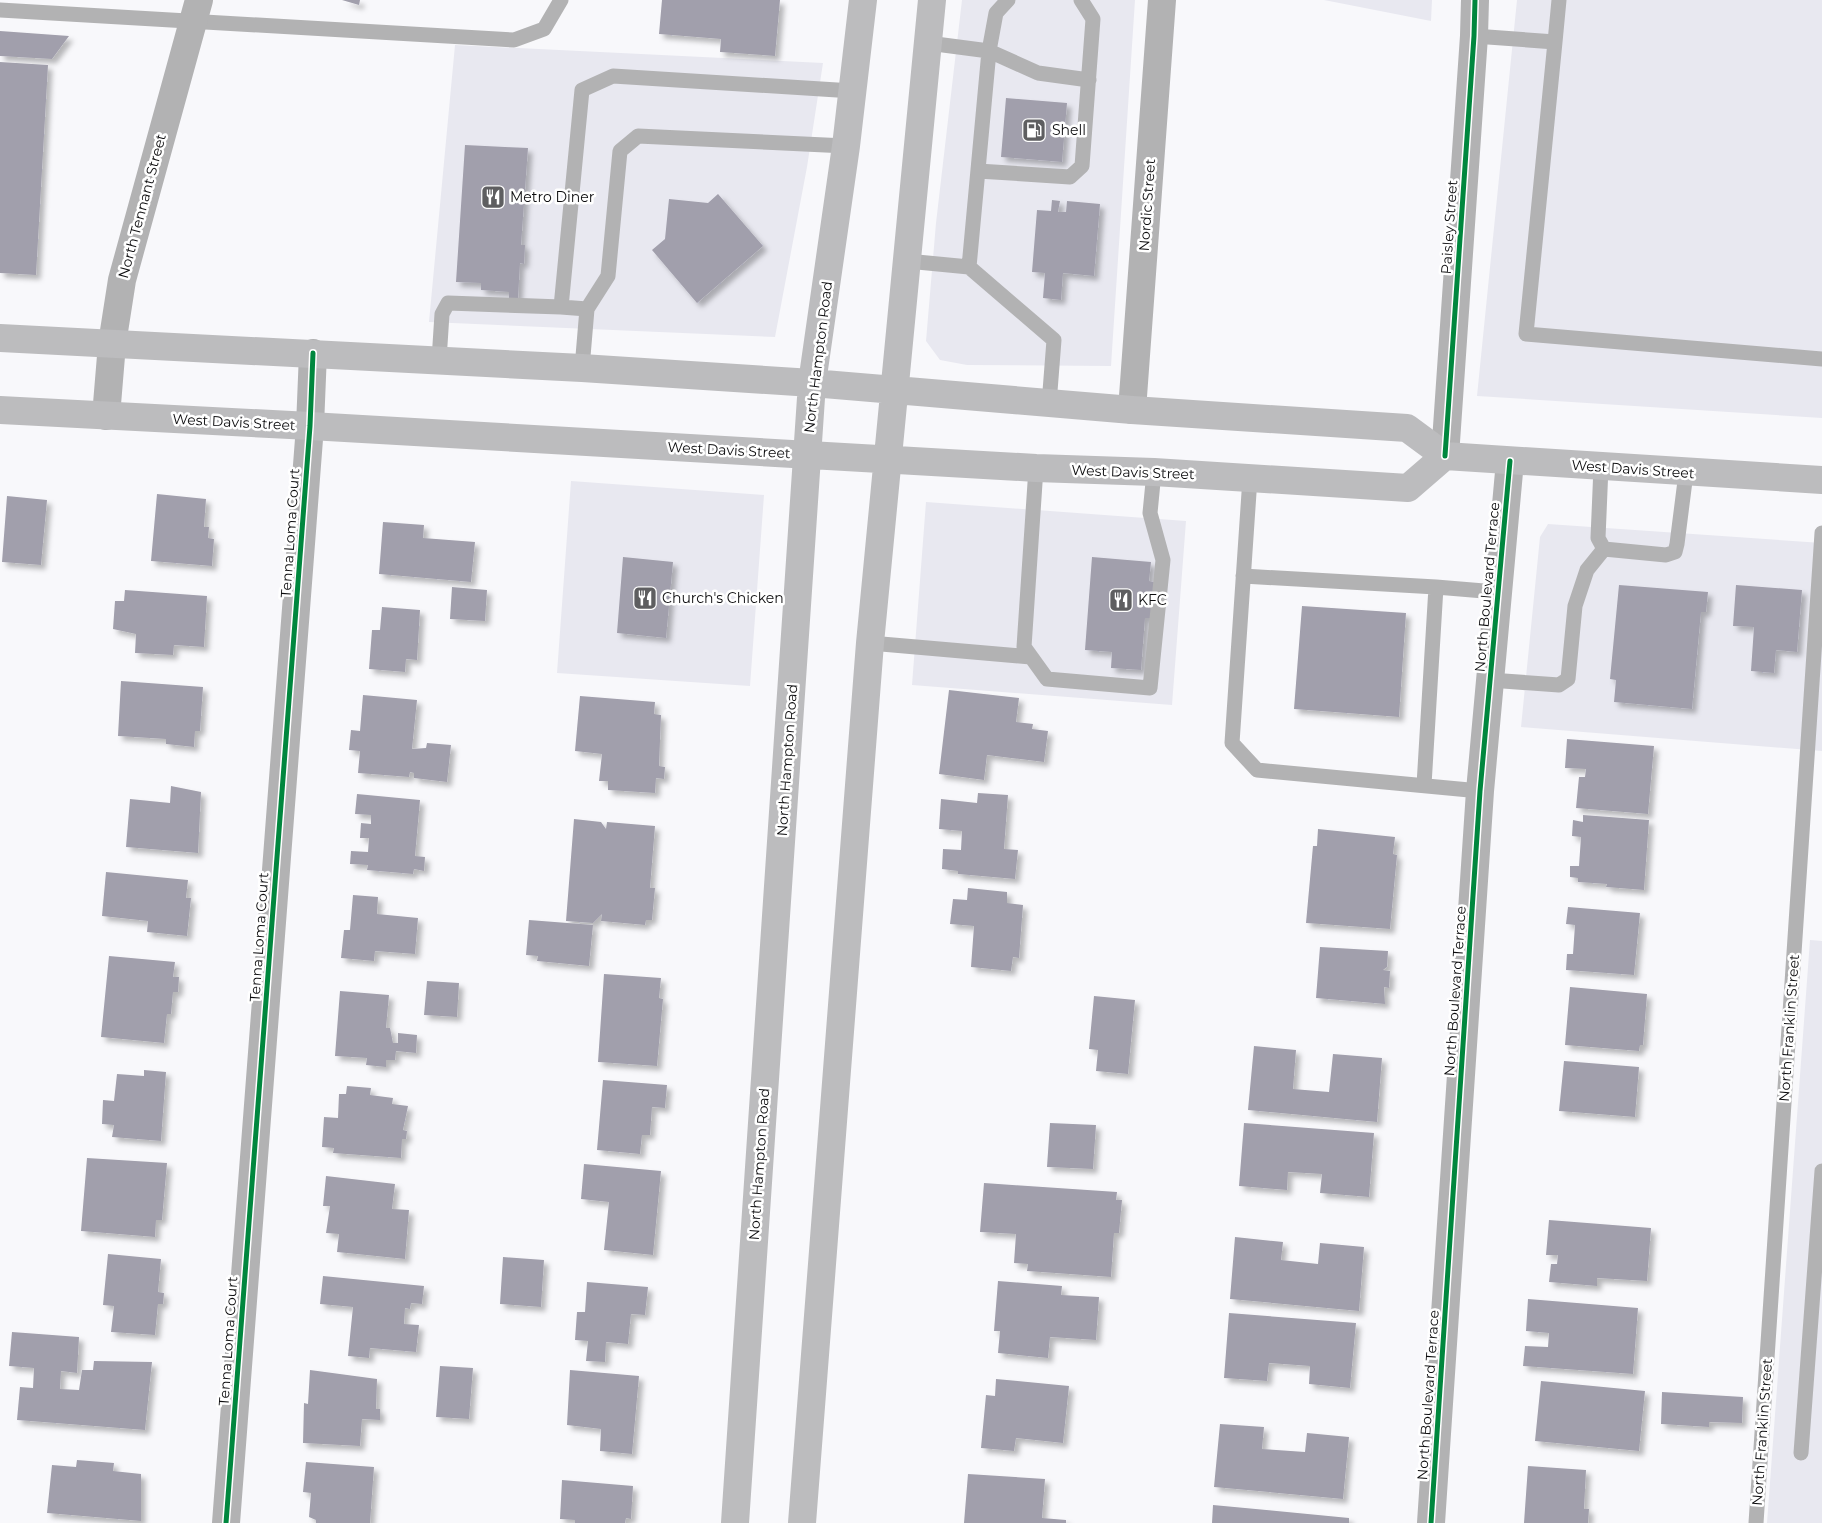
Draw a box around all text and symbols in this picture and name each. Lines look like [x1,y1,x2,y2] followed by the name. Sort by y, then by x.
[1021,117,1047,143] fuel station icon: Shell
[1052,121,1086,139] place label: Shell
[114,131,170,280] street label: North Tennant Street
[1135,158,1159,252] street label: Nordic Street
[1437,179,1461,275] street label: Paisley Street
[480,184,506,210] restaurant icon: Metro Diner
[510,188,595,206] place label: Metro Diner
[800,280,836,434] street label: North Hampton Road
[172,410,296,434] street label: West Davis Street
[667,438,791,462] street label: West Davis Street
[1571,456,1695,482] street label: West Davis Street
[1071,461,1195,483] street label: West Davis Street
[277,467,304,598] street label: Tenna Loma Court
[1471,501,1503,673] street label: North Boulevard Terrace
[632,585,658,611] restaurant icon: Church's Chicken
[1108,587,1134,613] restaurant icon: KFC
[662,589,784,607] place label: Church's Chicken
[1138,591,1167,609] place label: KFC
[773,683,801,837] street label: North Hampton Road
[246,871,273,1002] street label: Tenna Loma Court
[1440,905,1470,1077] street label: North Boulevard Terrace
[1775,953,1803,1102] street label: North Franklin Street
[745,1087,773,1241] street label: North Hampton Road
[215,1275,242,1406] street label: Tenna Loma Court
[1413,1309,1443,1481] street label: North Boulevard Terrace
[1748,1357,1776,1506] street label: North Franklin Street

